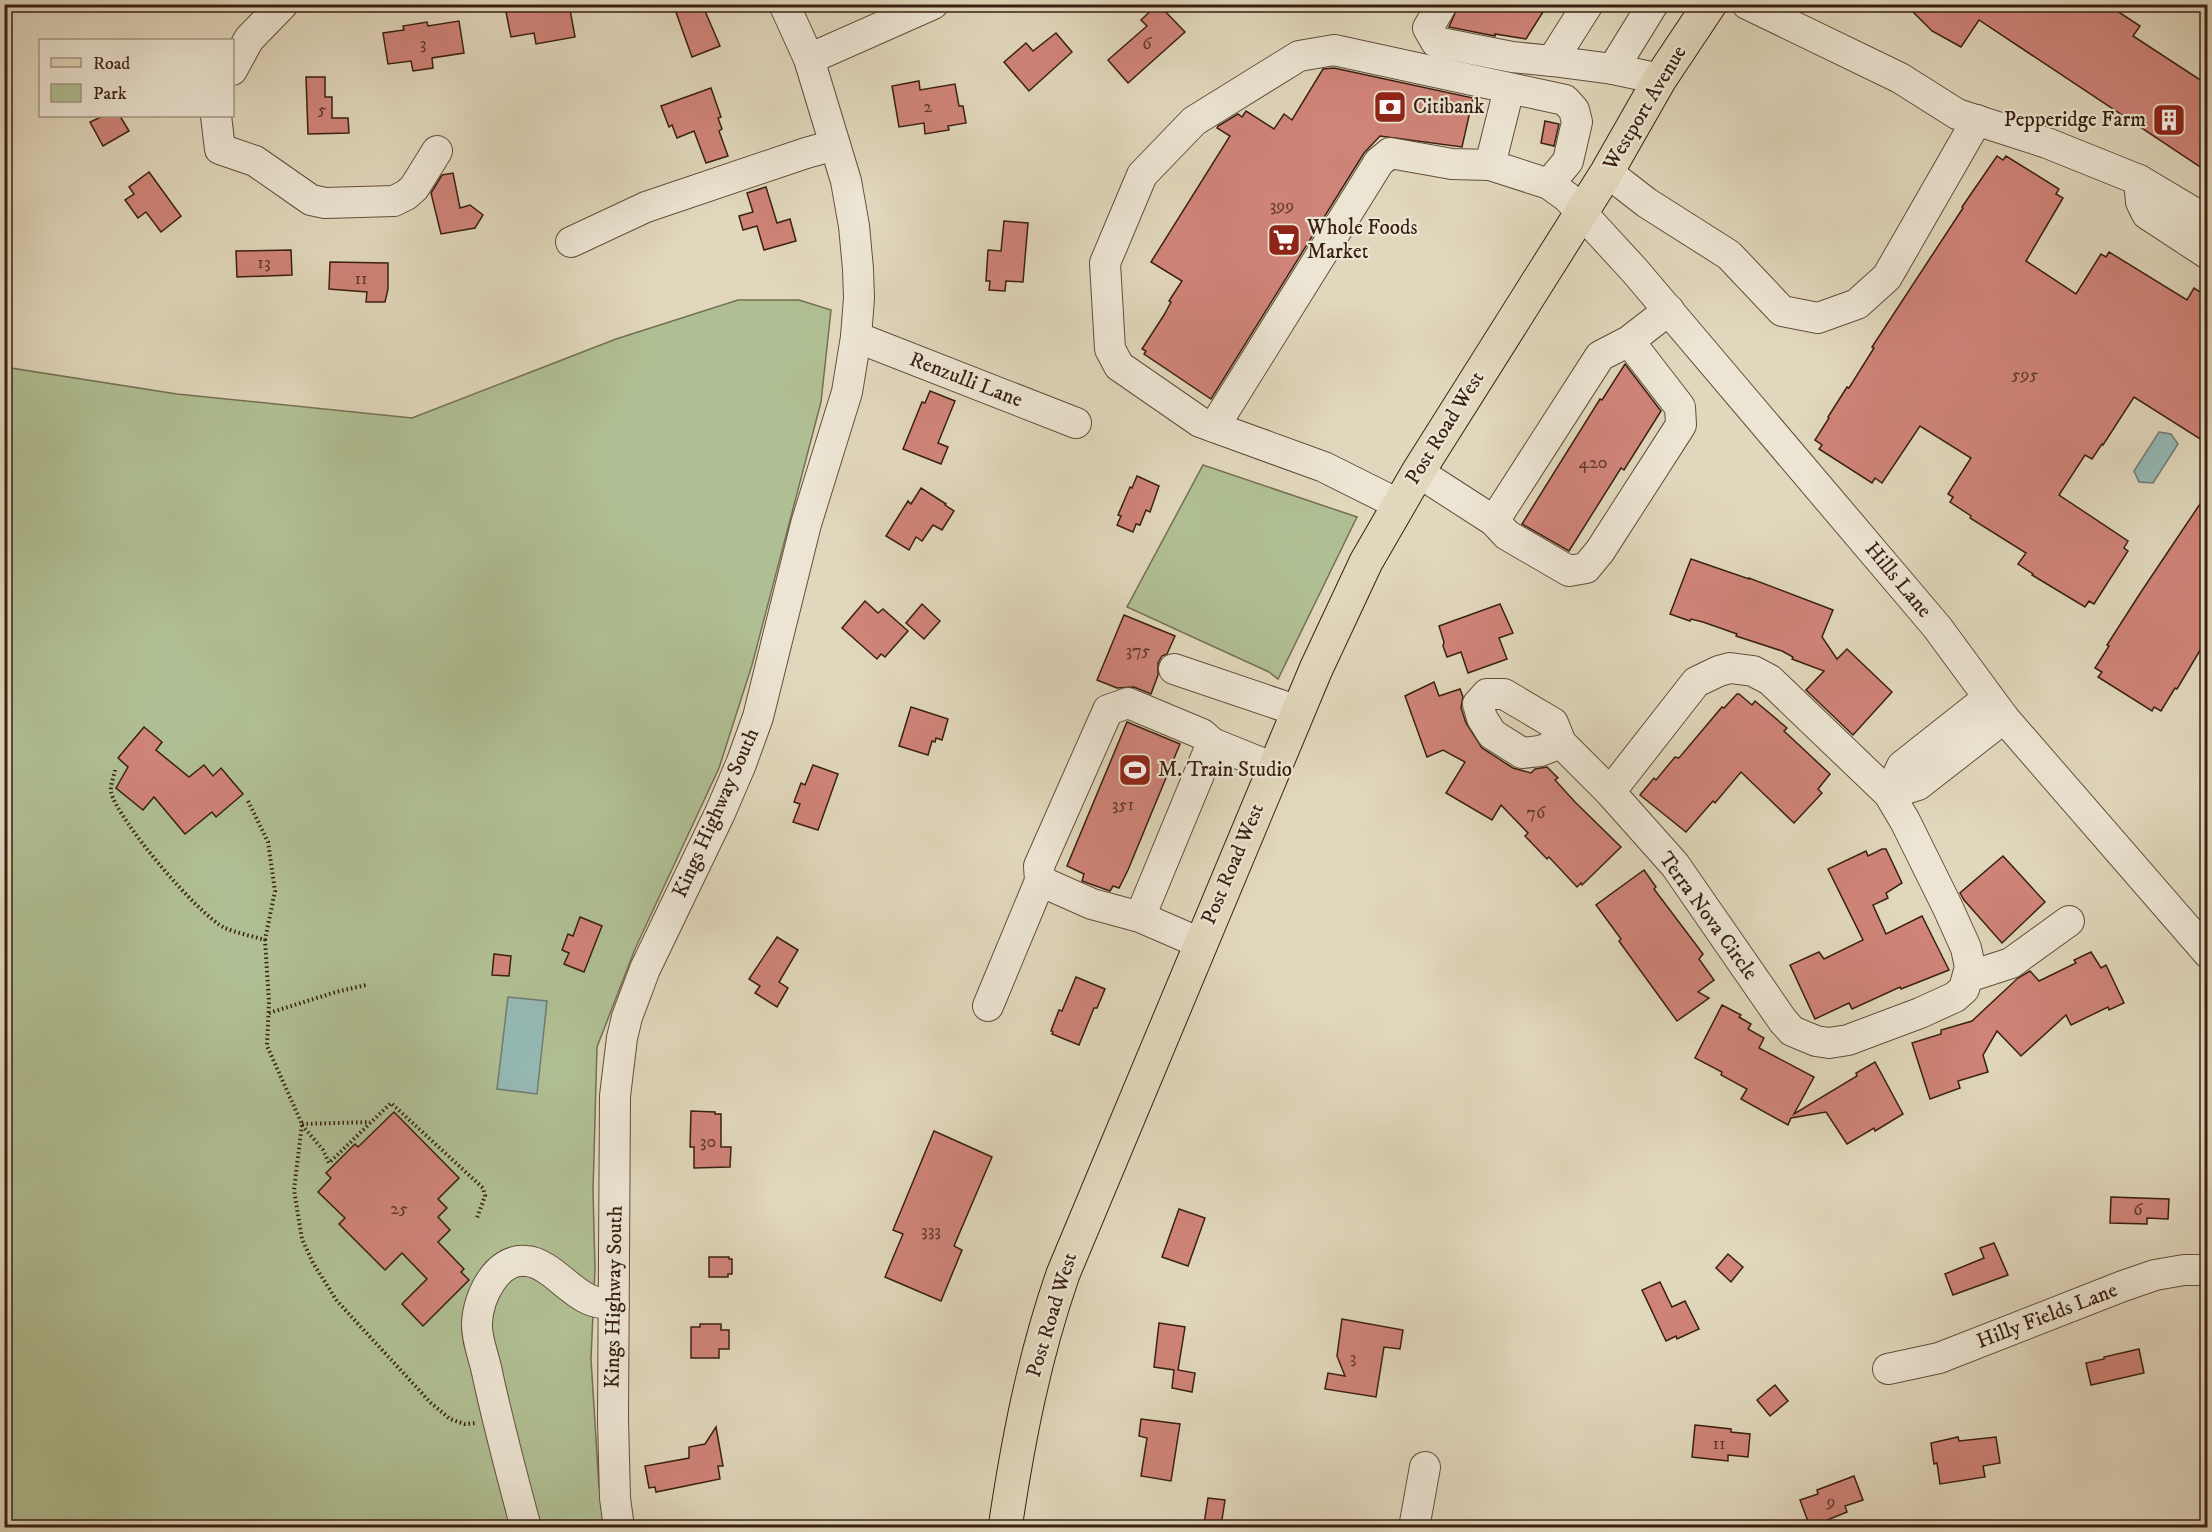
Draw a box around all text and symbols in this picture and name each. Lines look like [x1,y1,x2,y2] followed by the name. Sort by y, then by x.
[420,33,426,55] house number: 3
[1142,33,1152,55] house number: 6
[39,39,234,117] legend
[1597,41,1693,176] street label: Westport Avenue
[93,53,130,75] text: Road
[93,83,127,105] text: Park
[1372,89,1408,125] bank icon: Citibank
[1413,94,1485,120] place label: Citibank
[924,96,933,118] house number: 2
[318,99,327,121] house number: 5
[2151,102,2187,138] building icon: Pepperidge Farm
[2004,107,2146,133] place label: Pepperidge Farm
[1270,195,1294,217] house number: 399
[1306,215,1417,265] place label: Whole Foods Market
[1266,222,1302,258] supermarket icon: Whole Foods Market
[257,252,271,274] house number: 13
[354,268,368,290] house number: 11
[906,347,1026,414] street label: Renzulli Lane
[2012,364,2038,386] house number: 595
[1400,366,1490,490] street label: Post Road West
[1579,452,1607,474] house number: 420
[1859,537,1937,623] street label: Hills Lane
[1125,640,1151,662] house number: 375
[667,724,765,902] street label: Kings Highway South
[1117,752,1153,788] sports icon: M. Train Studio
[1158,757,1292,783] place label: M. Train Studio
[1112,794,1134,816] house number: 351
[1196,799,1270,928] street label: Post Road West
[1527,802,1546,824] house number: 76
[1653,847,1763,985] street label: Terra Nova Circle
[700,1131,716,1153] house number: 30
[390,1198,408,1220] house number: 25
[2133,1199,2143,1221] house number: 6
[599,1205,629,1389] street label: Kings Highway South
[921,1220,941,1242] house number: 333
[1021,1249,1083,1380] street label: Post Road West
[1973,1277,2121,1355] street label: Hilly Fields Lane
[1350,1347,1356,1369] house number: 3
[1712,1433,1726,1455] house number: 11
[1826,1491,1835,1513] house number: 9

